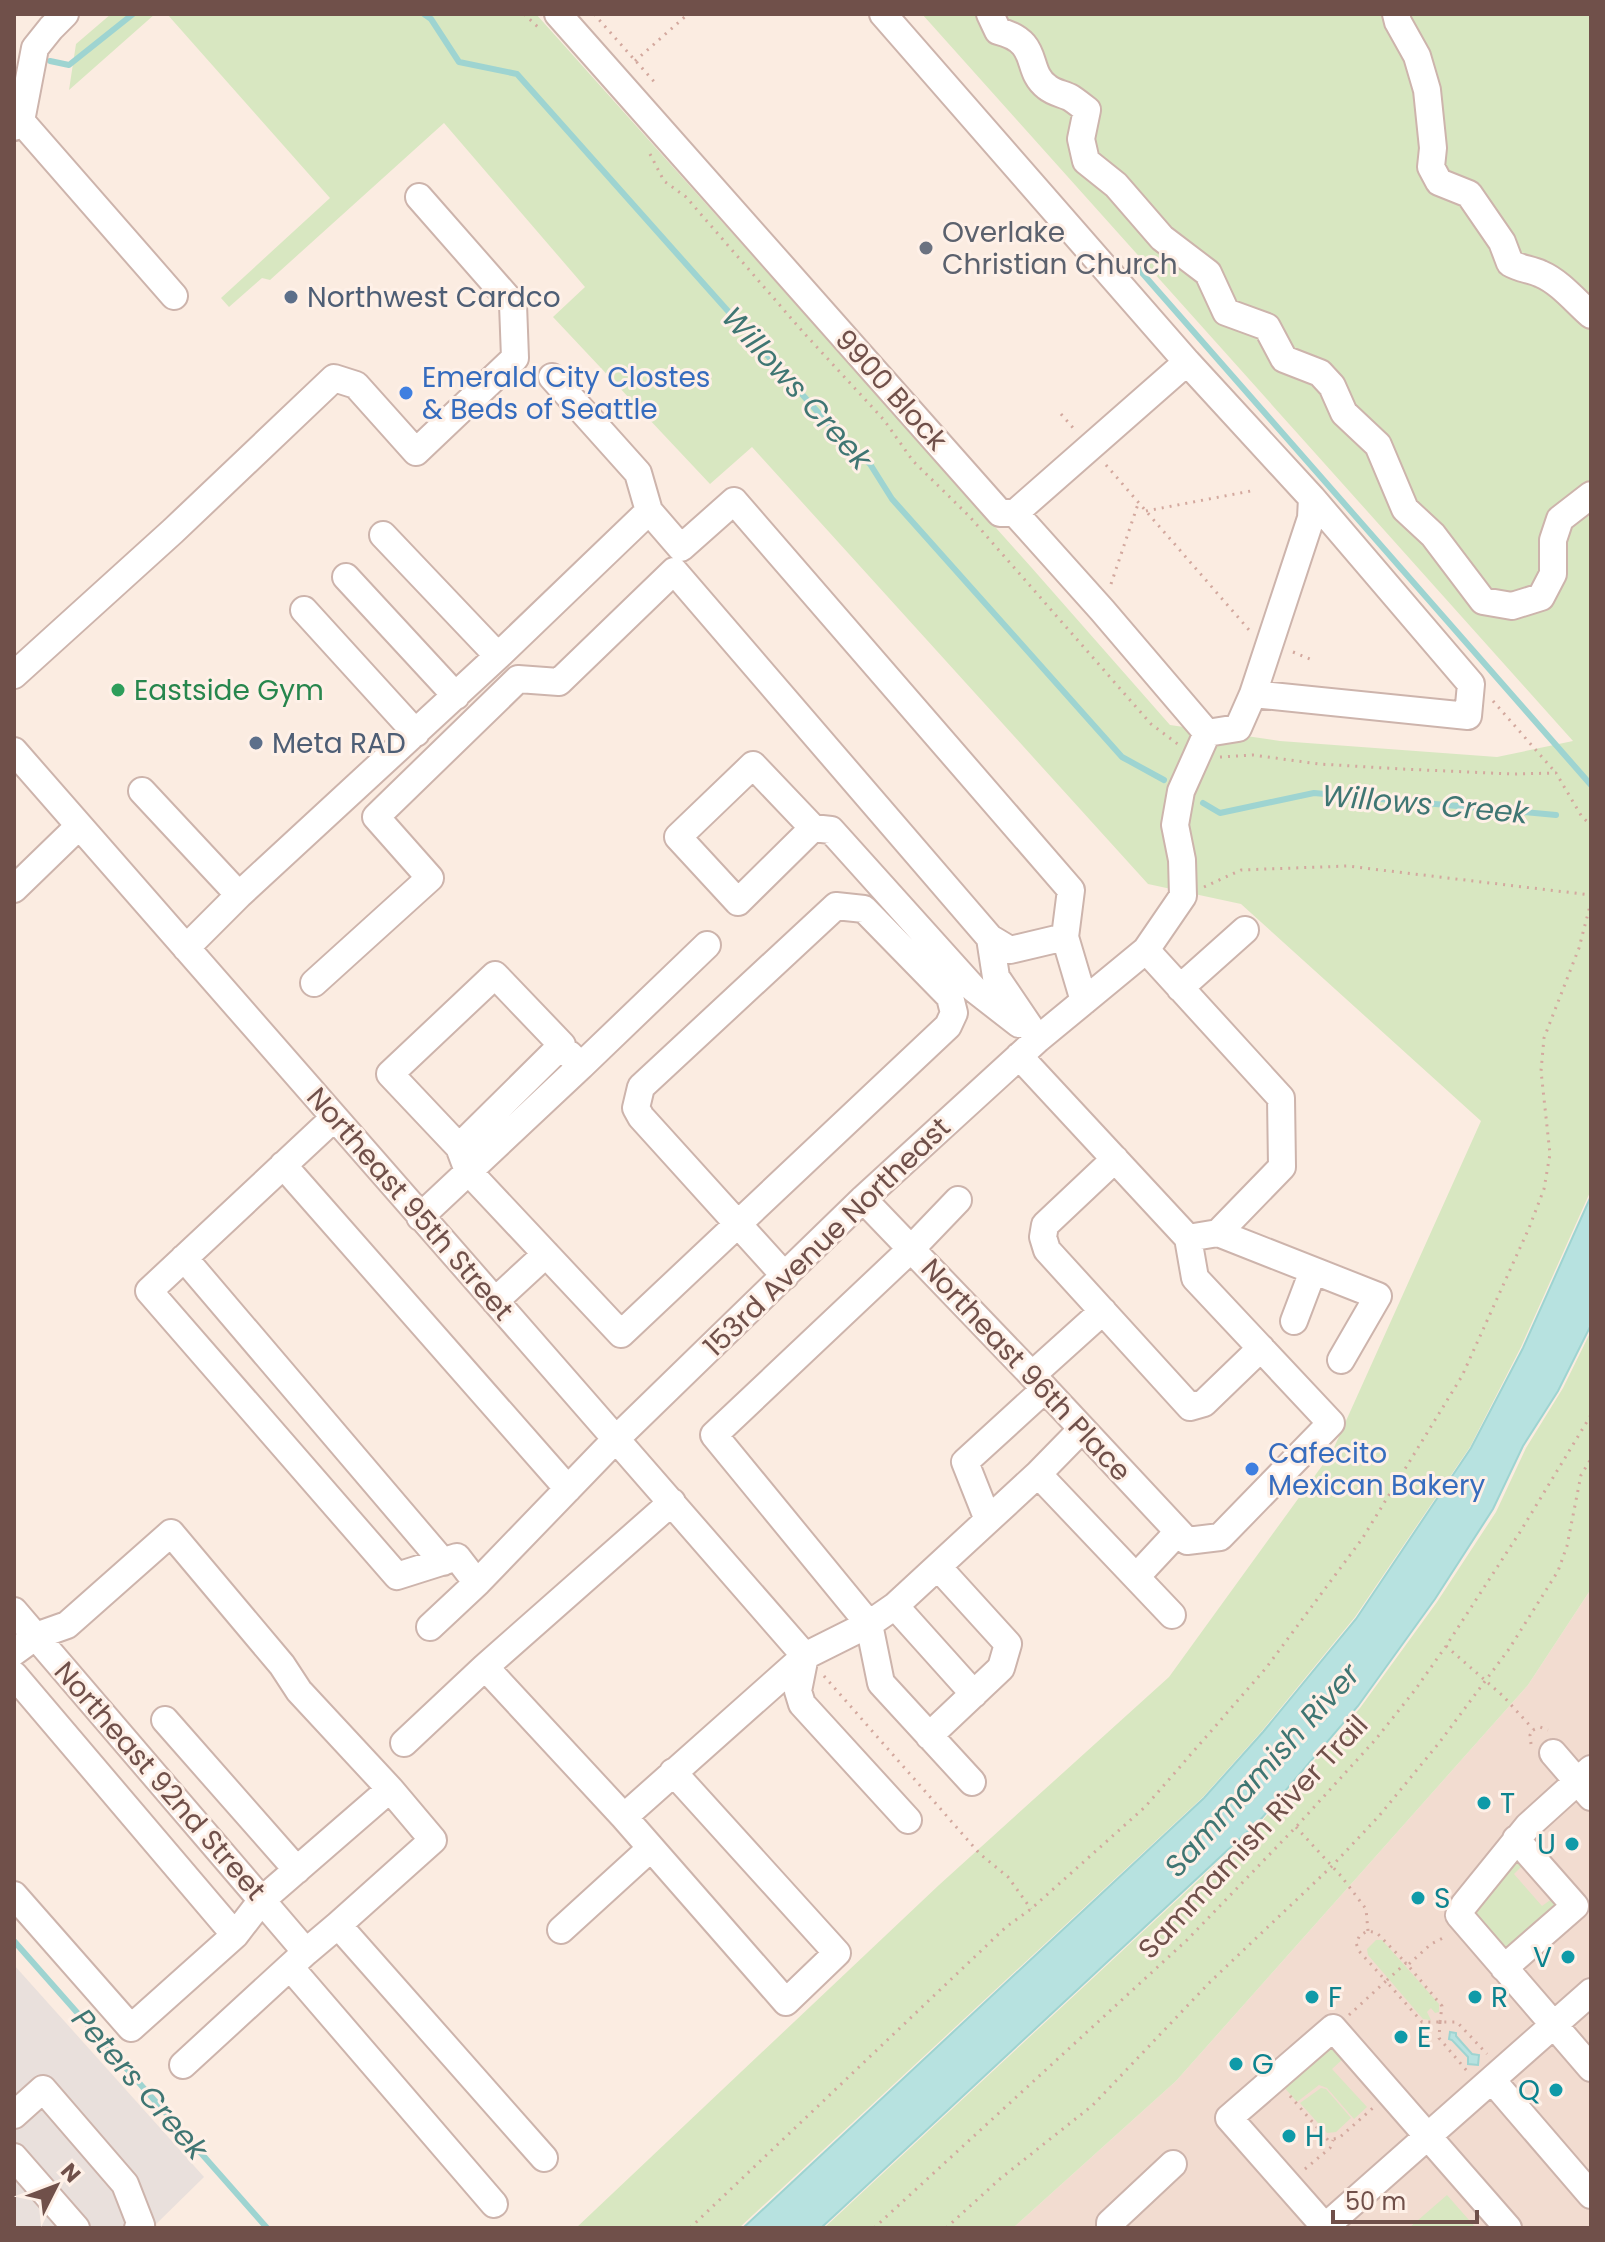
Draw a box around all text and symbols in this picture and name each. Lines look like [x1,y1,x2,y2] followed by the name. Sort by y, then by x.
[942,213,1178,284] place label: Overlake Christian Church
[917,239,935,257] marker: Overlake Christian Church
[307,278,561,317] place label: Northwest Cardco
[282,288,300,306] marker: Northwest Cardco
[712,297,883,480] water label: Willows Creek
[826,321,956,460] street label: 9900 Block
[422,358,710,429] place label: Emerald City Clostes & Beds of Seattle
[397,384,415,402] marker: Emerald City Clostes & Beds of Seattle
[134,671,324,710] place label: Eastside Gym
[109,681,127,699] marker: Eastside Gym
[272,724,406,763] place label: Meta RAD
[247,734,265,752] marker: Meta RAD
[1320,774,1531,835] water label: Willows Creek
[298,1079,522,1329] street label: Northeast 95th Street
[695,1108,959,1366] street label: 153rd Avenue Northeast
[912,1250,1140,1490] street label: Northeast 96th Place
[1268,1434,1485,1505] place label: Cafecito Mexican Bakery
[1243,1460,1261,1478] marker: Cafecito Mexican Bakery
[45,1653,275,1909] street label: Northeast 92nd Street
[1154,1653,1370,1886] water label: Sammamish River
[1129,1706,1377,1968] street label: Sammamish River Trail
[1500,1784,1515,1823] place label: T
[1475,1794,1493,1812] marker: T
[1537,1825,1556,1864] place label: U
[1563,1835,1581,1853] marker: U
[1434,1879,1450,1918] place label: S
[1409,1889,1427,1907] marker: S
[1533,1938,1552,1977] place label: V
[1559,1948,1577,1966] marker: V
[1328,1978,1342,2017] place label: F
[1491,1978,1508,2017] place label: R
[1303,1988,1321,2006] marker: F
[1466,1988,1484,2006] marker: R
[62,1999,219,2170] water label: Peters Creek
[1417,2018,1431,2057] place label: E
[1392,2028,1410,2046] marker: E
[1252,2045,1274,2084] place label: G
[1227,2055,1245,2073] marker: G
[1518,2071,1540,2110] place label: Q
[1547,2081,1565,2099] marker: Q
[1305,2117,1324,2156] place label: H
[1280,2127,1298,2145] marker: H
[16,2146,96,2226] north arrow
[53,2156,88,2189] text: N
[1333,2174,1477,2224] scale bar
[1345,2185,1406,2218] text: 50 m

